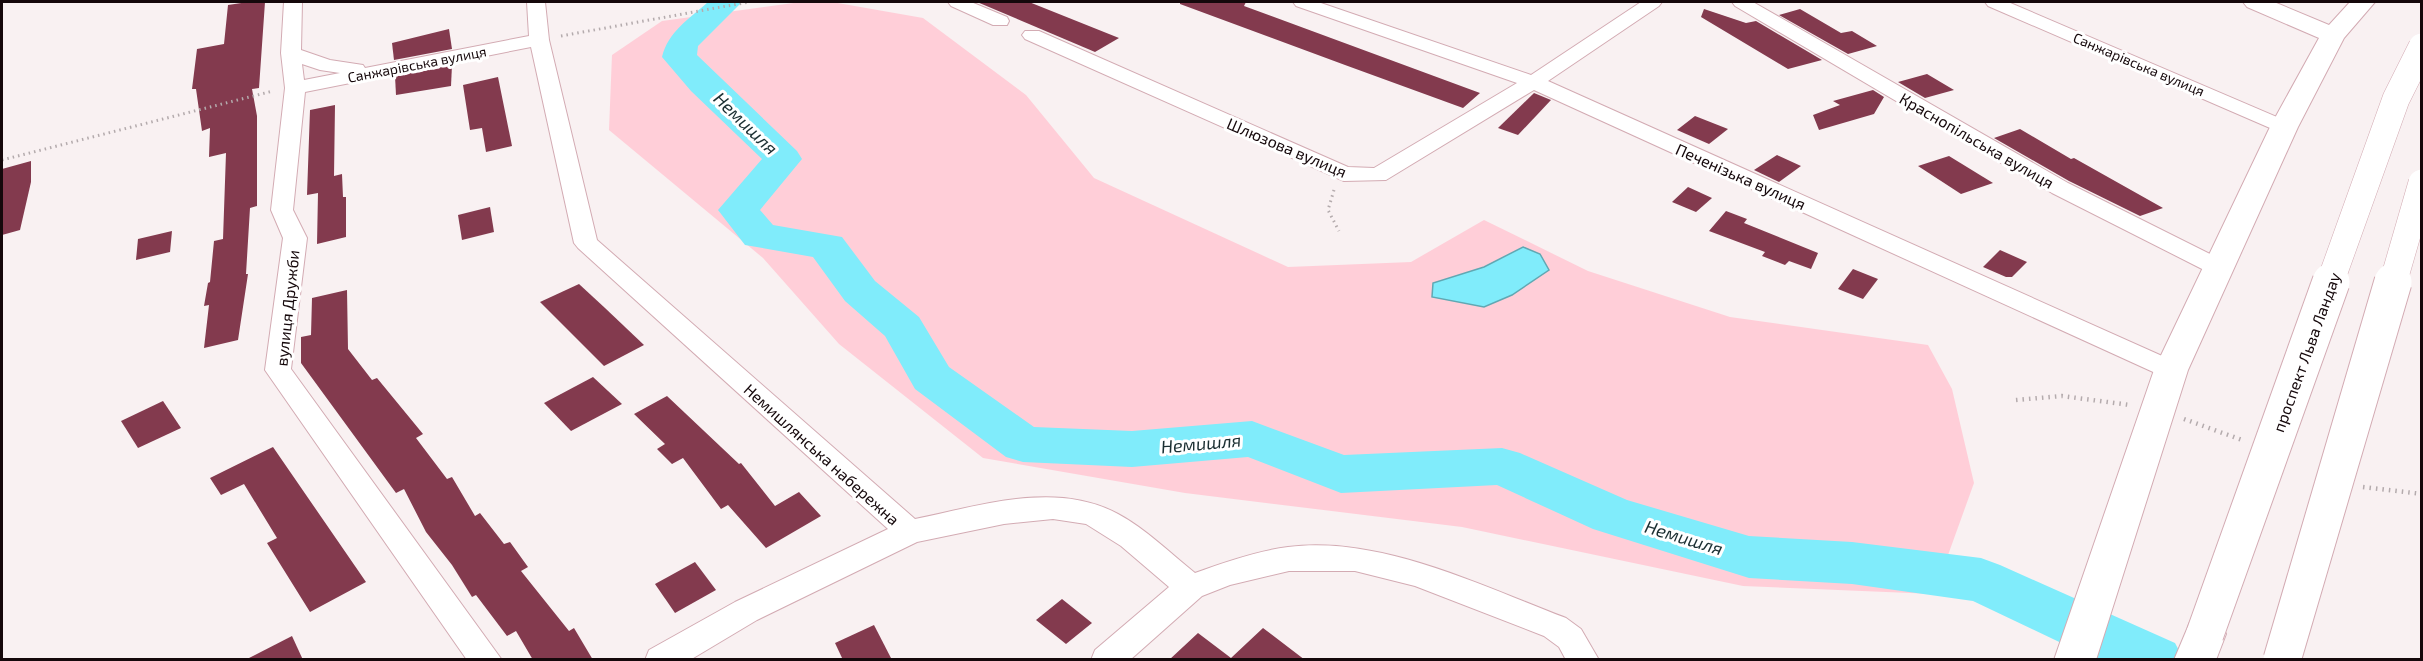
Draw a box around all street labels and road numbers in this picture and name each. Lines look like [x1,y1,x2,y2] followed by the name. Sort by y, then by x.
[2071,29,2207,99] street label: Санжарівська вулиця
[346,42,488,86] street label: Санжарівська вулиця
[1896,88,2058,193] street label: Краснопільська вулиця
[1224,113,1350,182] street label: Шлюзова вулиця
[1673,139,1809,214] street label: Печенізька вулиця
[271,249,304,367] street label: вулиця Дружби
[2268,269,2345,435] street label: проспект Льва Ландау
[740,379,904,529] street label: Немишлянська набережна

